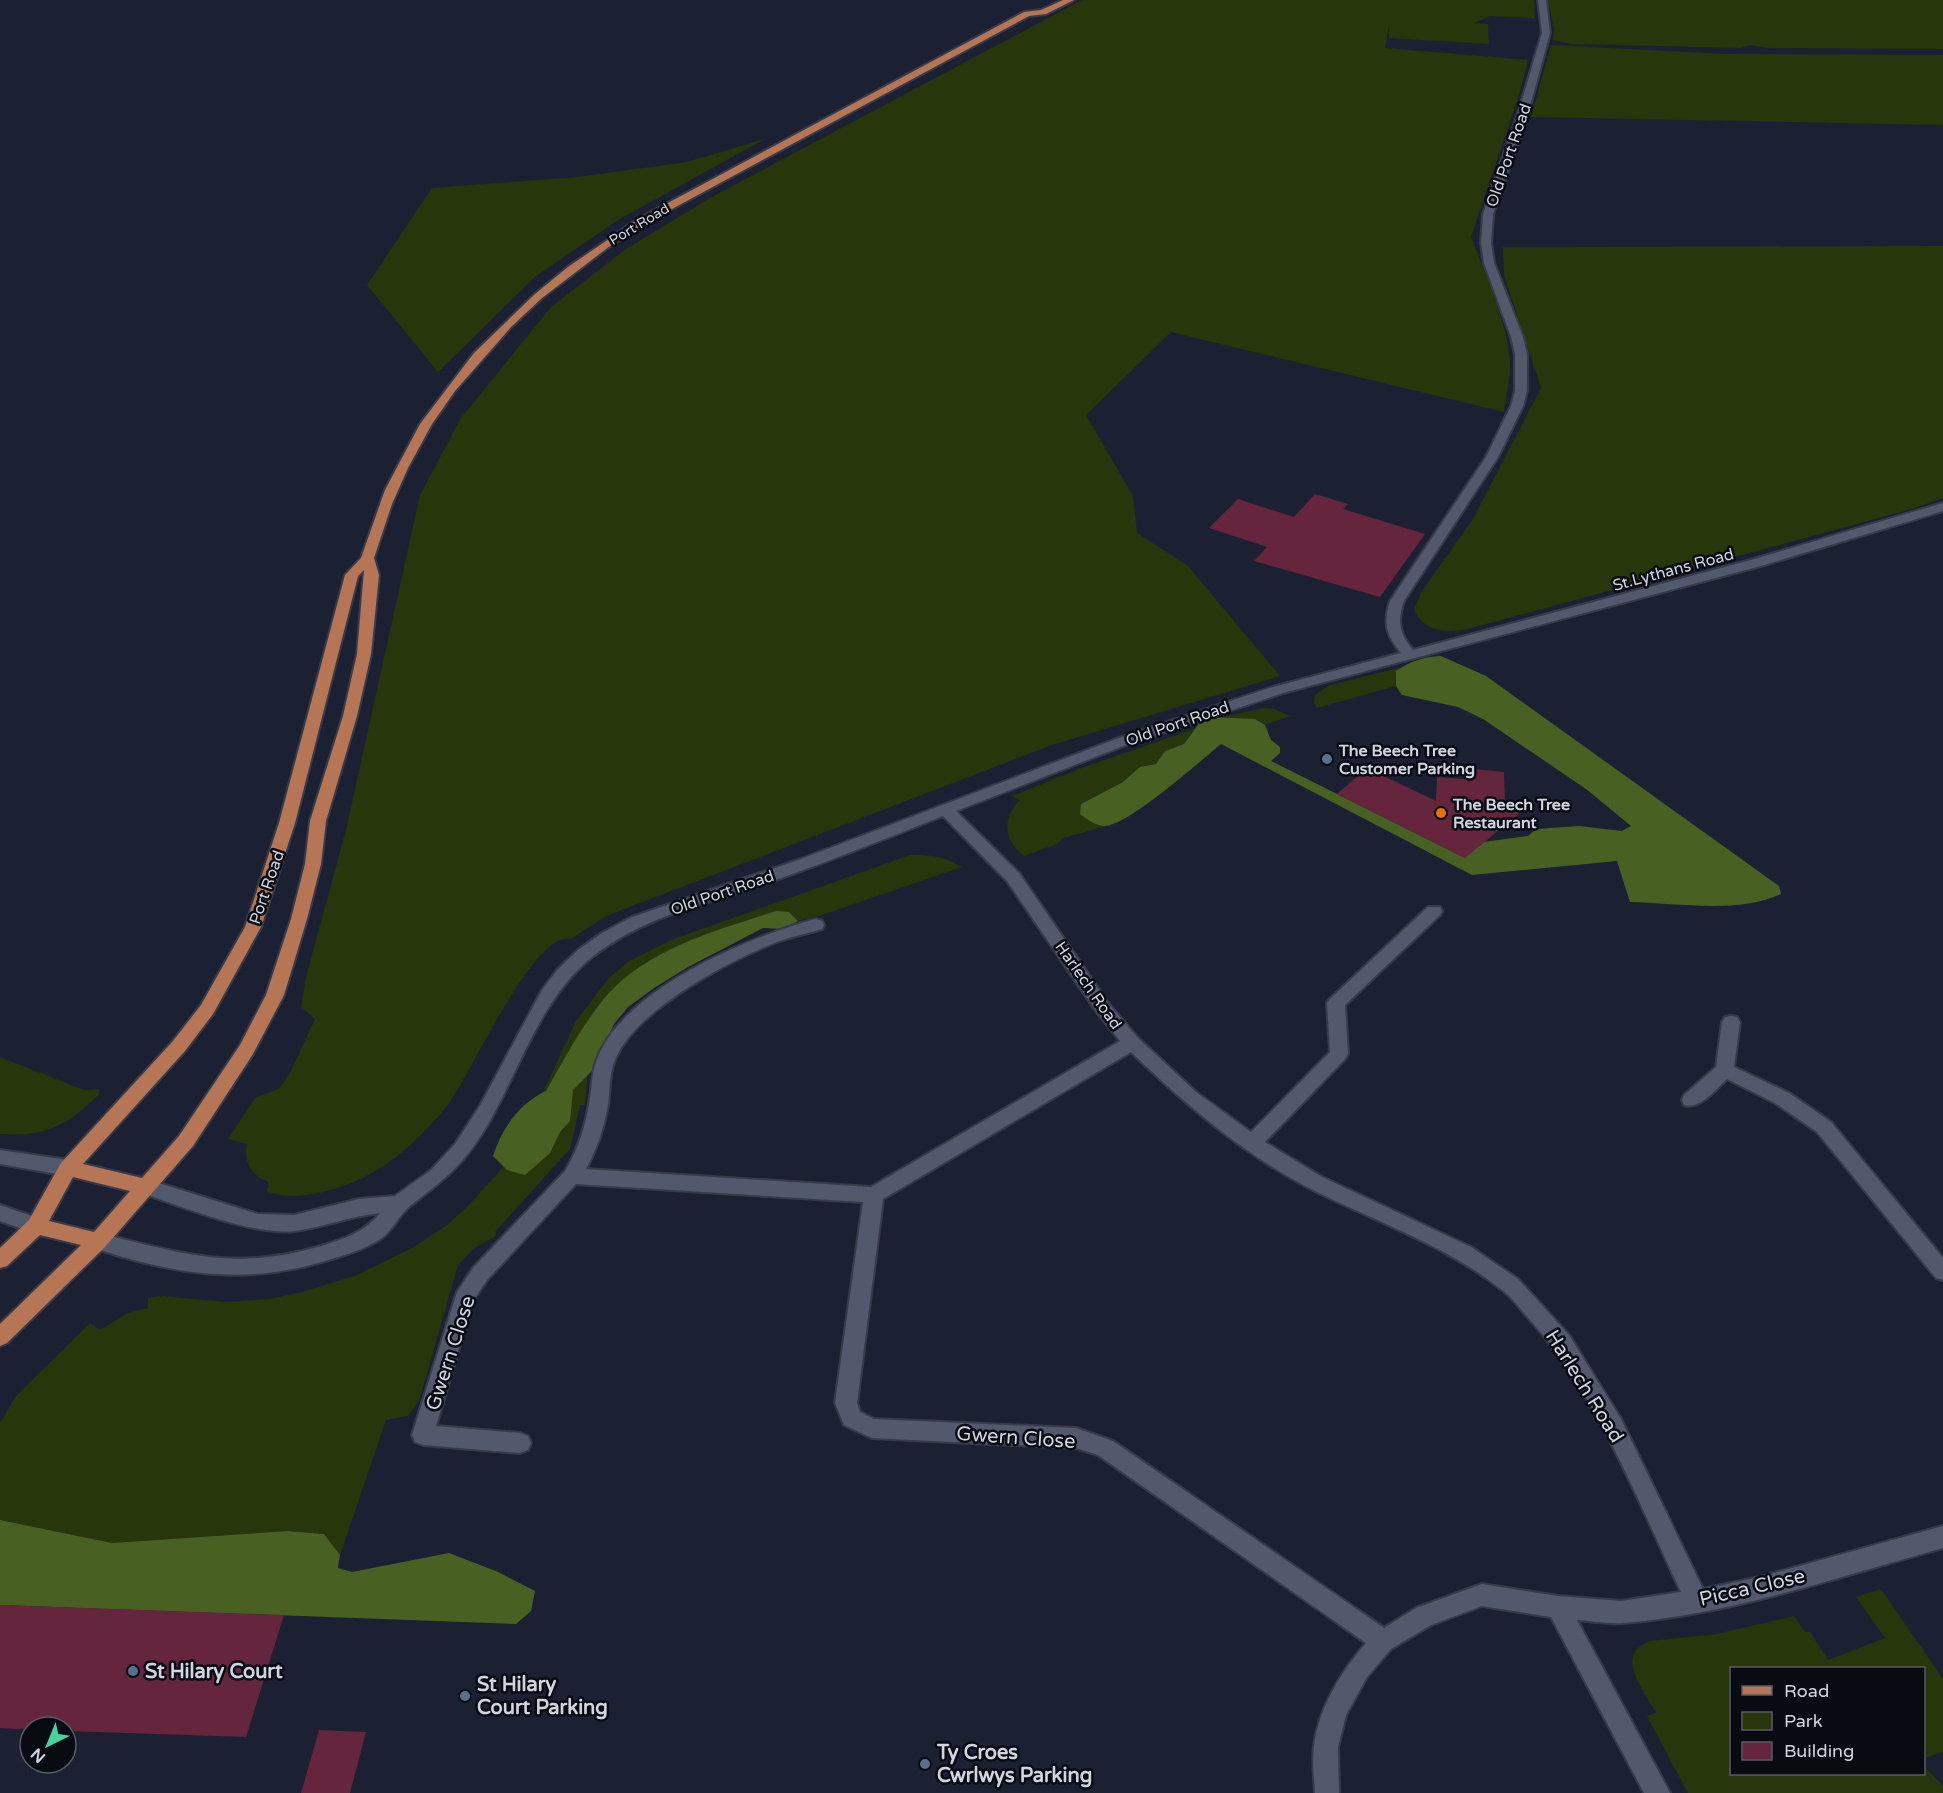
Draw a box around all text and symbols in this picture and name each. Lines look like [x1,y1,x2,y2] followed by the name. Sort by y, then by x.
[1482,101,1536,210] street label: Old Port Road
[606,200,672,249] street label: Port Road
[1611,544,1736,596] street label: St.Lythans Road
[1123,697,1232,751] street label: Old Port Road
[1338,741,1475,779] place label: The Beech Tree Customer Parking
[1320,752,1334,766] marker: The Beech Tree Customer Parking
[1452,795,1570,833] place label: The Beech Tree Restaurant
[1434,806,1448,820] marker: The Beech Tree Restaurant
[245,848,289,927] street label: Port Road
[668,866,777,920] street label: Old Port Road
[1050,938,1126,1033] street label: Harlech Road
[421,1293,481,1414] street label: Gwern Close
[1540,1326,1628,1447] street label: Harlech Road
[956,1422,1076,1454] street label: Gwern Close
[1697,1564,1807,1612] street label: Picca Close
[145,1660,283,1684] place label: St Hilary Court
[126,1664,140,1678] marker: St Hilary Court
[1730,1667,1925,1775] legend
[477,1673,608,1720] place label: St Hilary Court Parking
[1784,1680,1829,1702] text: Road
[458,1689,472,1703] marker: St Hilary Court Parking
[1784,1710,1823,1732] text: Park
[18,1715,78,1775] north arrow
[1784,1740,1854,1762] text: Building
[936,1741,1092,1788] place label: Ty Croes Cwrlwys Parking
[27,1744,50,1767] text: N
[918,1757,932,1771] marker: Ty Croes Cwrlwys Parking

